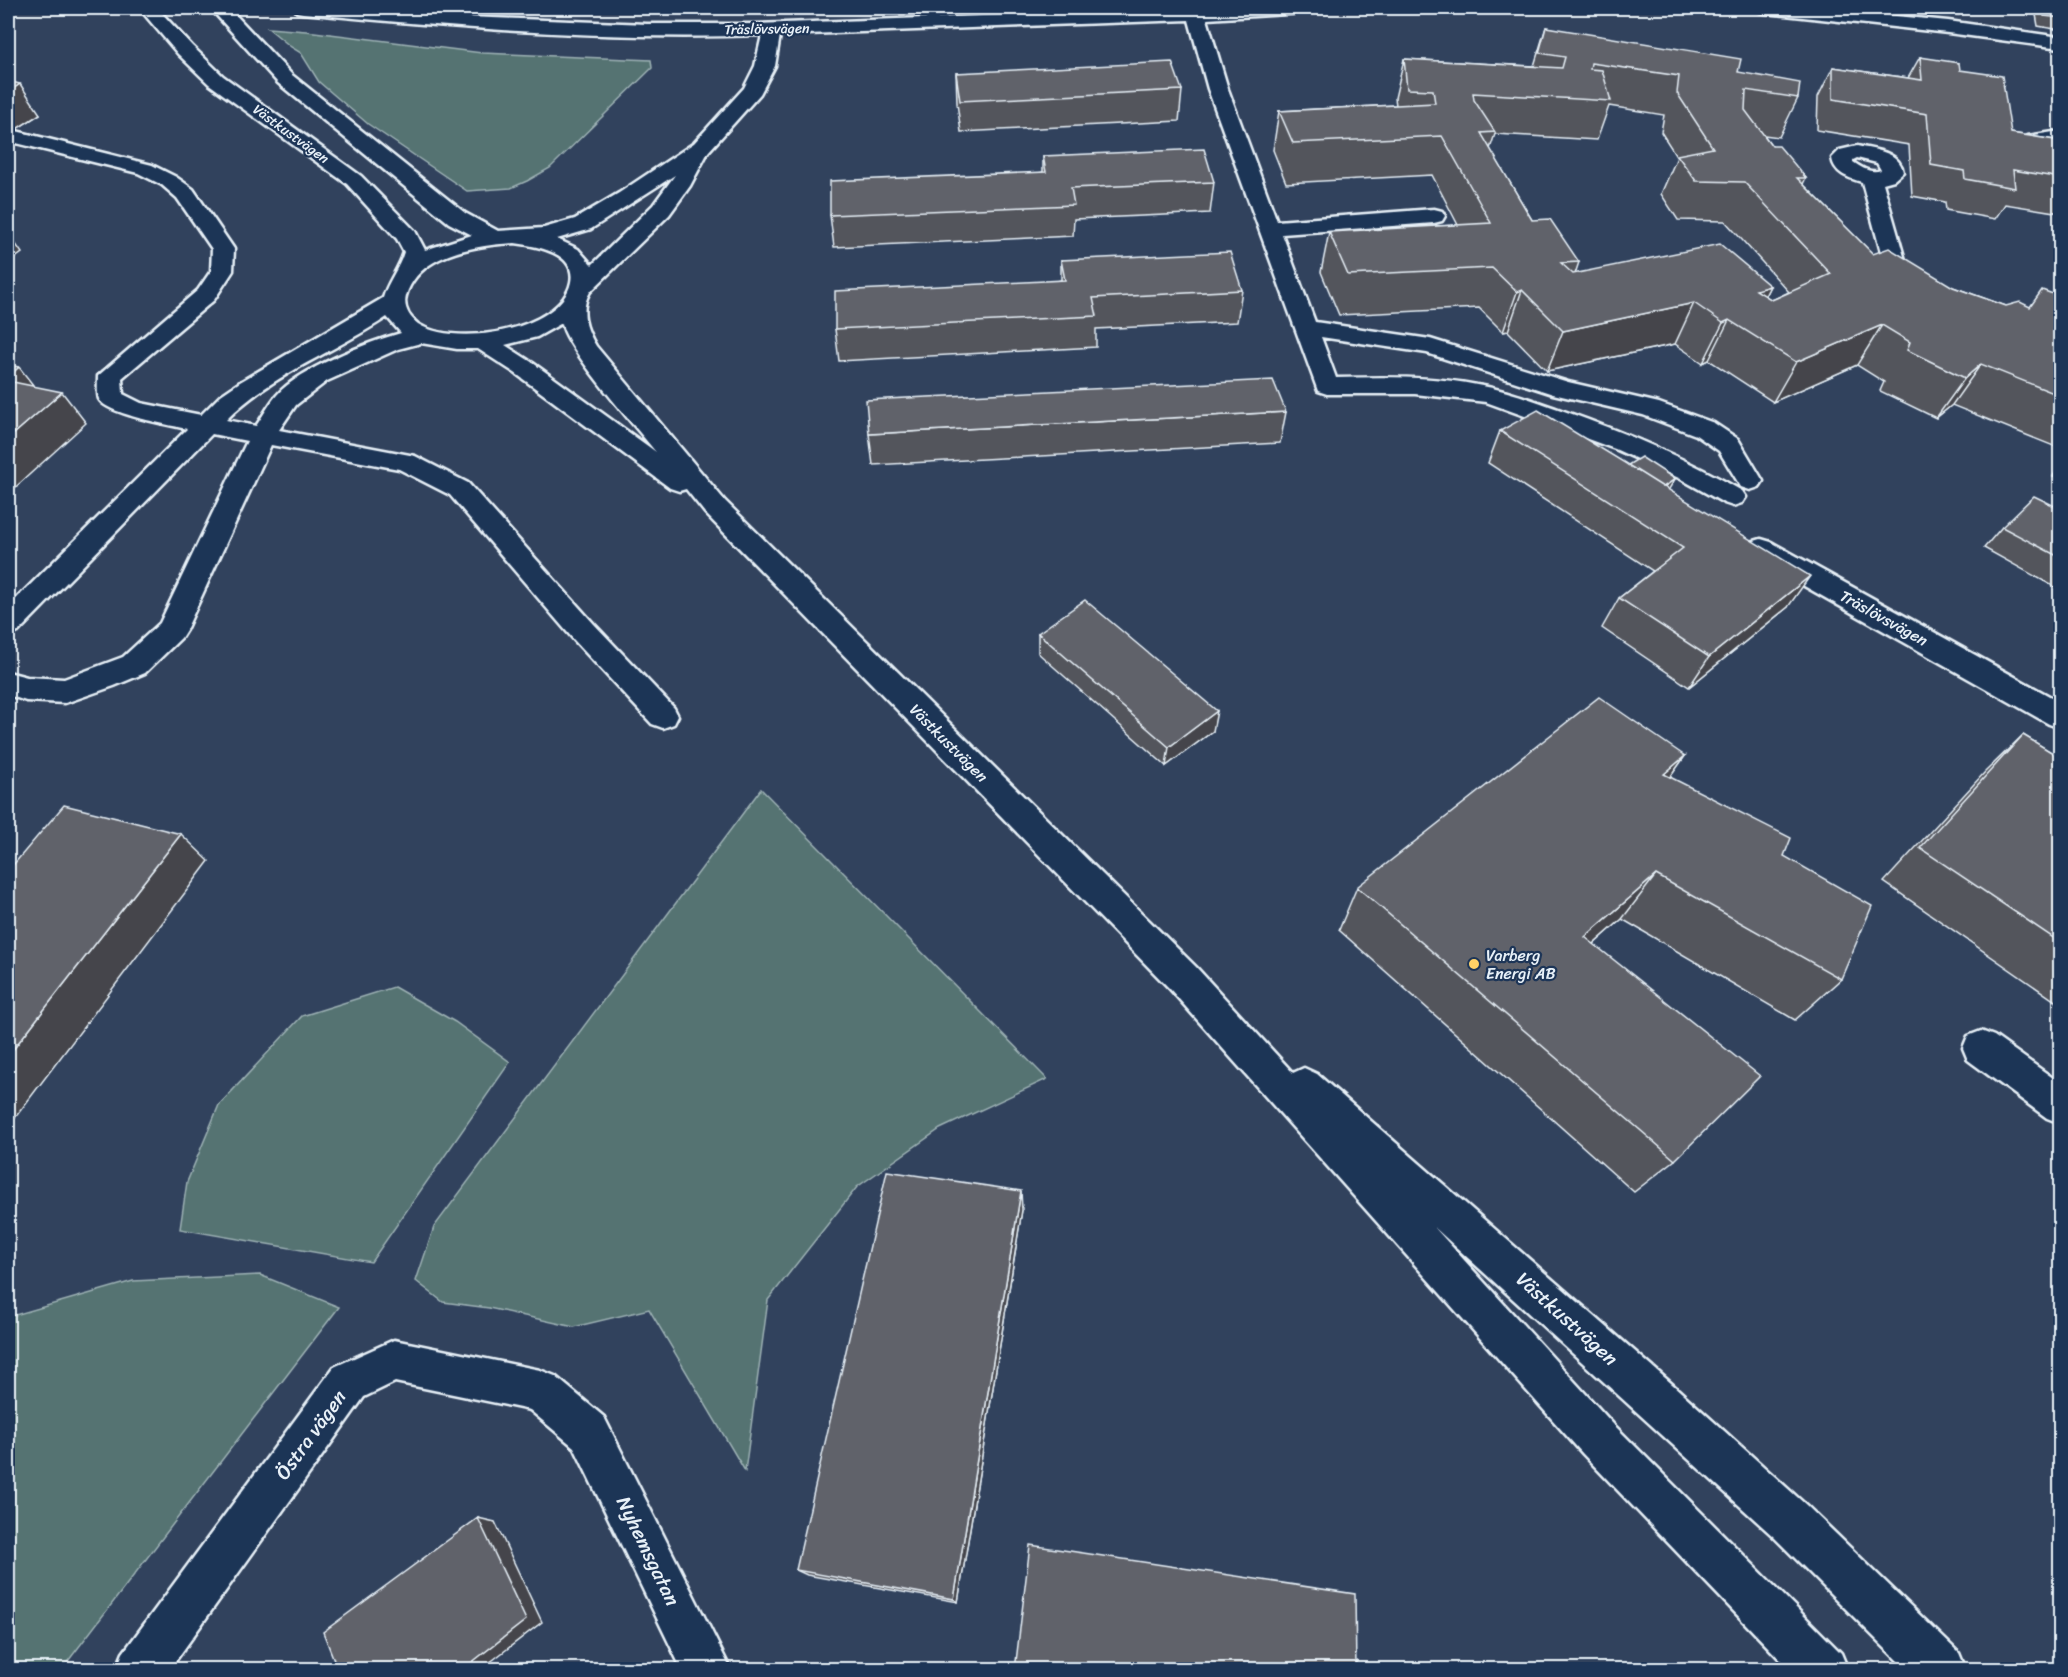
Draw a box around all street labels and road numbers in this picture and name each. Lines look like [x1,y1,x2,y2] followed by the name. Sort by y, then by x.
[724,16,810,42] street label: Träslövsvägen
[247,98,335,171] street label: Västkustvägen
[1834,582,1934,654] street label: Träslövsvägen
[902,696,996,790] street label: Västkustvägen
[1508,1263,1627,1375] street label: Västkustvägen
[266,1382,356,1488] street label: Östra vägen
[606,1490,690,1612] street label: Nyhemsgatan

